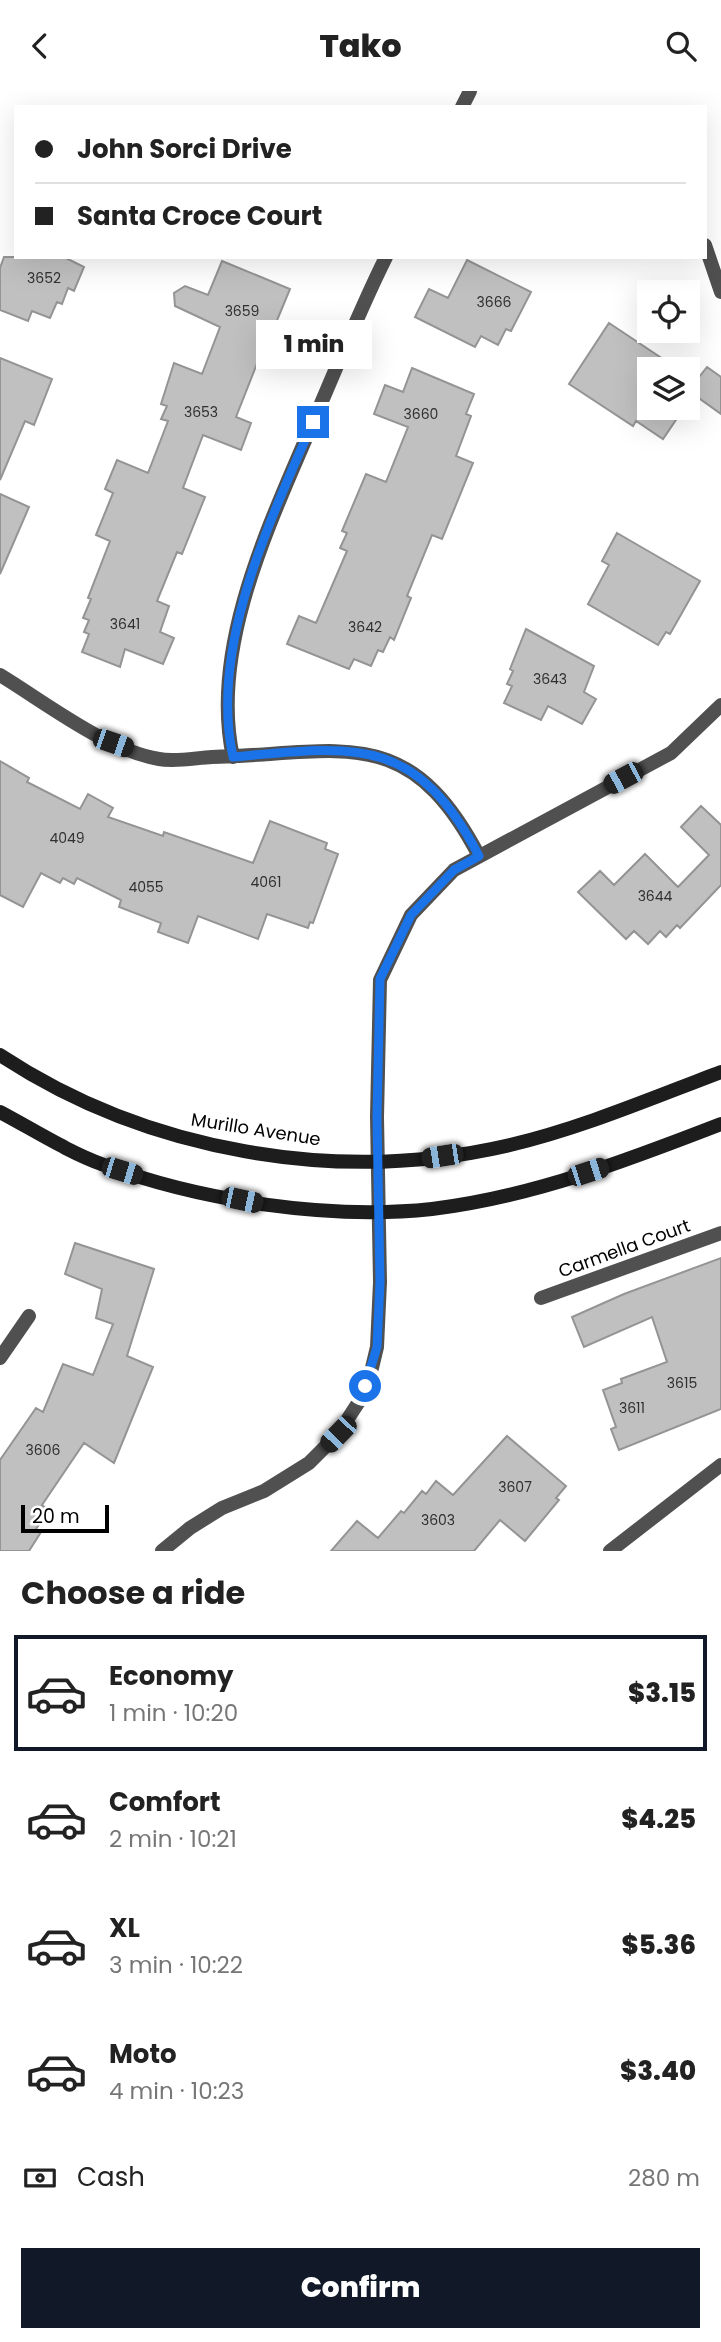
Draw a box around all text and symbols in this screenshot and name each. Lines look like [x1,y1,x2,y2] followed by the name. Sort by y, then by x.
[319,23,402,68] text: Tako
[21,27,59,65] icon: back
[662,27,700,65] icon: search
[77,131,292,167] text: John Sorci Drive
[77,198,322,234] text: Santa Croce Court
[27,268,61,288] house number: 3652
[637,280,700,420] map controls
[637,280,700,343] button: locate
[477,292,512,312] house number: 3666
[225,301,259,321] house number: 3659
[255,321,371,369] callout: 1 min
[284,328,344,360] text: 1 min
[637,357,700,420] button: layers
[184,402,218,422] house number: 3653
[404,404,438,424] house number: 3660
[297,406,329,438] route end
[110,614,140,634] house number: 3641
[348,617,382,637] house number: 3642
[533,669,567,689] house number: 3643
[90,726,137,760] car
[600,759,647,797] car
[49,828,85,848] house number: 4049
[251,872,281,892] house number: 4061
[128,877,164,897] house number: 4055
[638,886,673,906] house number: 3644
[189,1106,323,1152] street label: Murillo Avenue
[420,1142,465,1170] car
[99,1155,146,1187] car
[565,1156,612,1188] car
[220,1185,265,1215] car
[555,1213,693,1283] street label: Carmella Court
[349,1370,381,1402] route start
[667,1373,697,1393] house number: 3615
[619,1398,645,1418] house number: 3611
[316,1412,361,1456] car
[26,1440,61,1460] house number: 3606
[498,1477,532,1497] house number: 3607
[21,1502,108,1534] scale bar
[32,1503,80,1530] text: 20 m
[421,1510,455,1530] house number: 3603
[21,1570,245,1615] text: Choose a ride
[109,1658,233,1694] text: Economy
[25,1662,88,1725] icon: car
[628,1675,696,1711] text: $3.15
[109,1697,238,1729] text: 1 min · 10:20
[109,1784,221,1820] text: Comfort
[25,1788,88,1851] icon: car
[621,1801,696,1837] text: $4.25
[109,1823,237,1855] text: 2 min · 10:21
[109,1910,140,1946] text: XL
[25,1914,88,1977] icon: car
[622,1927,696,1963] text: $5.36
[109,1949,243,1981] text: 3 min · 10:22
[109,2036,177,2072] text: Moto
[25,2040,88,2103] icon: car
[620,2053,696,2089] text: $3.40
[109,2075,244,2107] text: 4 min · 10:23
[21,2159,59,2197] icon: cash
[77,2159,145,2195] text: Cash
[628,2162,700,2194] text: 280 m
[21,2248,700,2328] button: Confirm

